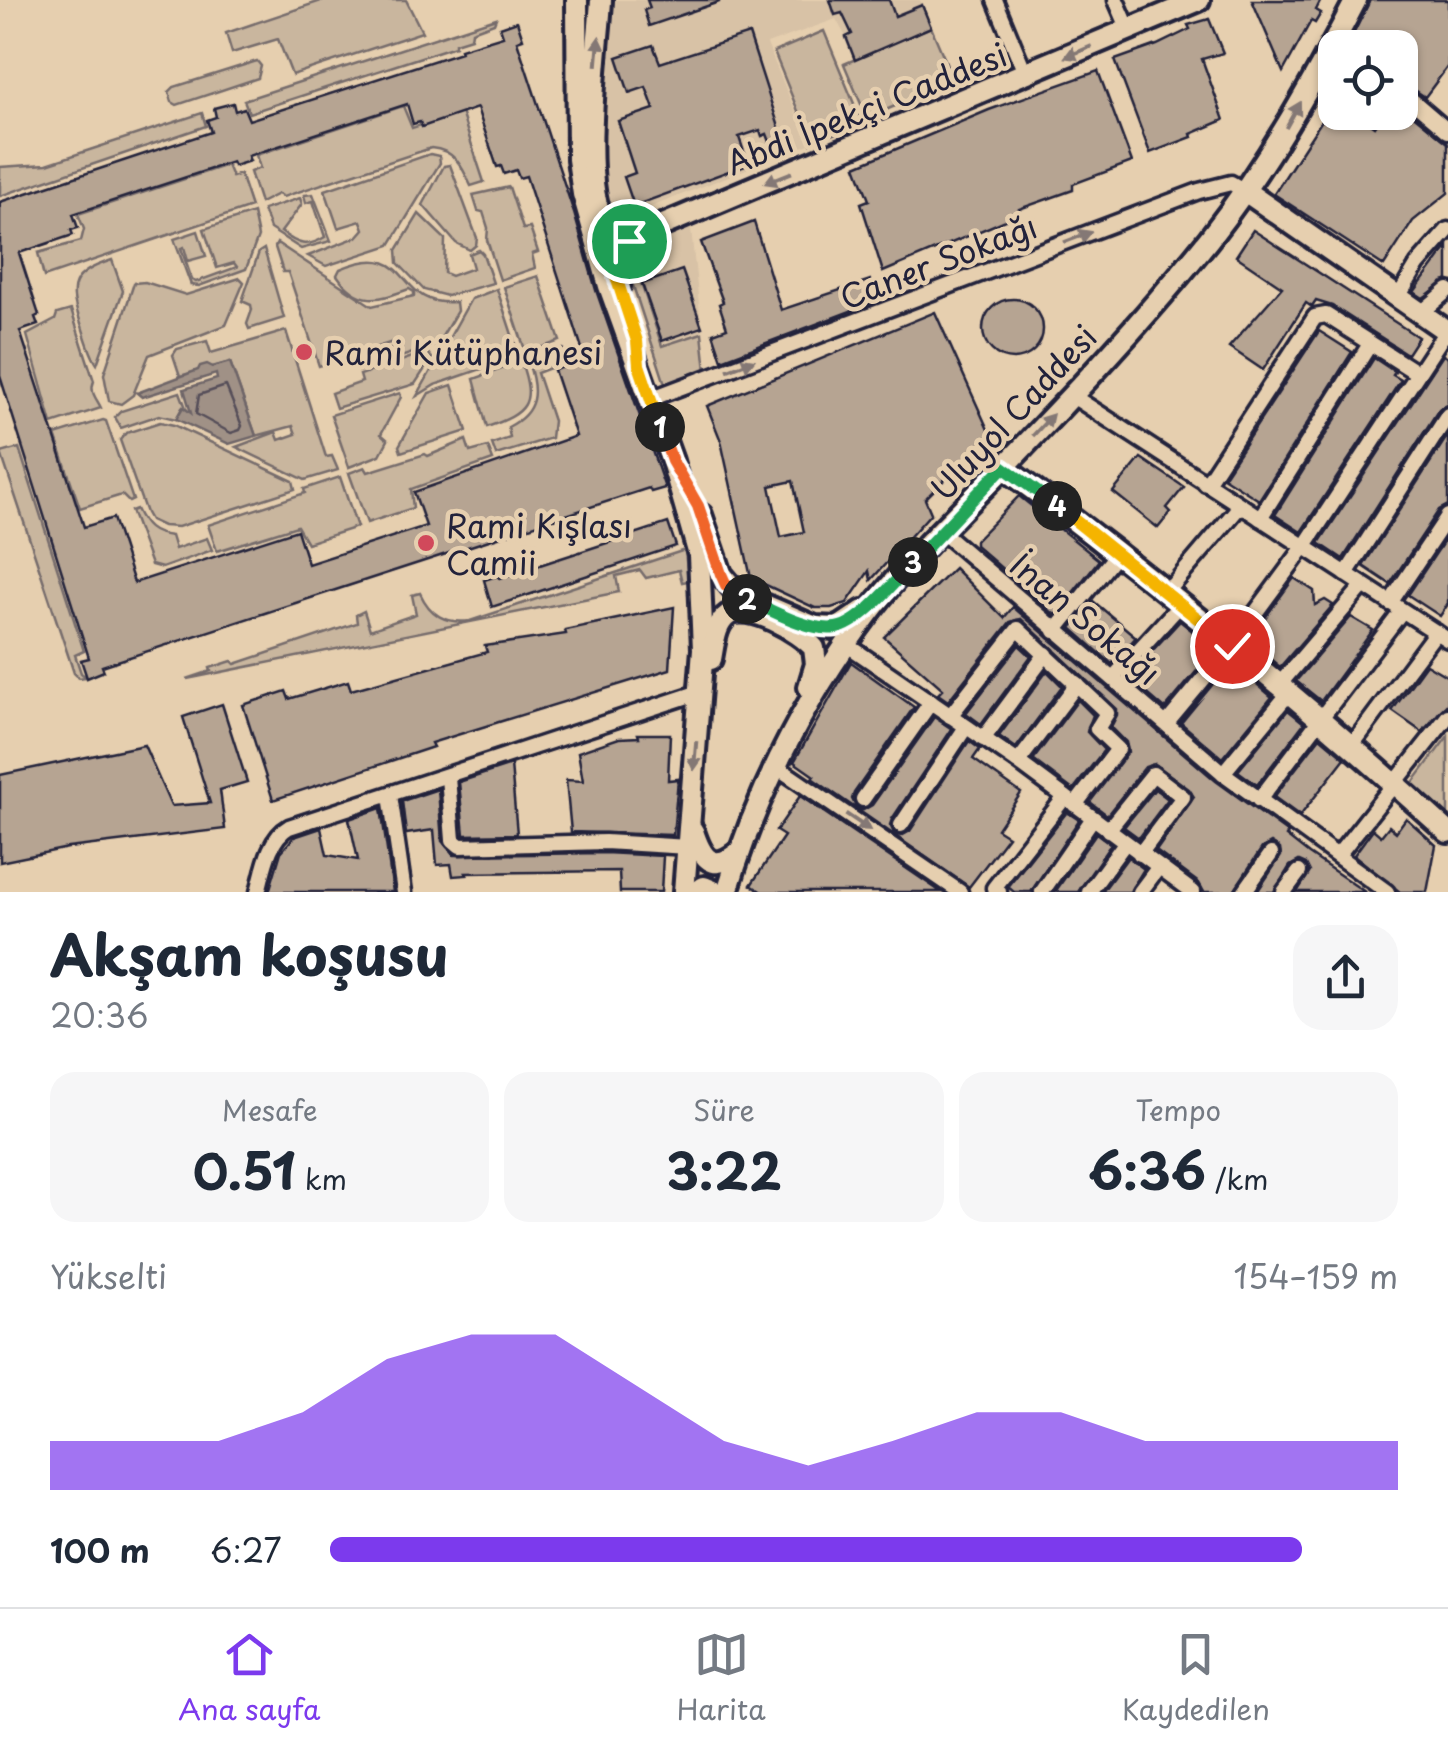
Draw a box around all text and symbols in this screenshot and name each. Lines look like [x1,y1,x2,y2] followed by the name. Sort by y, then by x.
[718,30,1014,186] street label: Abdi İpekçi Caddesi
[1318,30,1418,130] map controls
[1318,30,1418,130] button: locate
[590,34,606,66] one-way arrow
[1063,44,1093,60] one-way arrow
[1283,101,1301,129] one-way arrow
[763,170,793,186] one-way arrow
[587,199,672,284] pin
[832,201,1044,321] street label: Caner Sokağı
[602,214,657,269] icon: arrive
[1063,229,1093,244] one-way arrow
[919,313,1107,511] street label: Uluyol Caddesi
[324,328,602,376] place label: Rami Kütüphanesi
[293,341,315,363] marker: Rami Kütüphanesi
[727,357,757,372] one-way arrow
[635,402,685,452] pin: 1
[653,405,667,448] text: 1
[1031,413,1054,437] one-way arrow
[1032,481,1082,531] pin: 4
[1047,484,1067,527] text: 4
[446,501,632,586] place label: Rami Kışlası Camii
[415,532,437,554] marker: Rami Kışlası Camii
[888,537,938,587] pin: 3
[904,540,922,583] text: 3
[1000,541,1172,695] street label: İnan Sokağı
[722,574,772,624] pin: 2
[737,577,757,620] text: 2
[1190,604,1275,689] pin
[1205,619,1260,674] icon: check
[687,740,703,772] one-way arrow
[845,812,871,831] one-way arrow
[50,912,449,995] text: Akşam koşusu
[1293,925,1398,1030] button: share
[50,991,148,1039] text: 20:36
[222,1088,318,1131] text: Mesafe
[693,1088,755,1131] text: Süre
[1136,1088,1221,1131] text: Tempo
[192,1131,296,1207] text: 0.51
[666,1131,782,1207] text: 3:22
[1088,1131,1206,1207] text: 6:36
[296,1157,347,1200] text: km
[1206,1157,1269,1200] text: /km
[50,1252,167,1300] text: Yükselti
[1233,1252,1398,1300] text: 154–159 m
[50,1526,150,1574] text: 100 m
[210,1526,282,1574] text: 6:27
[178,1627,320,1730] tab: Ana sayfa
[677,1627,766,1730] tab: Harita
[1122,1627,1270,1730] tab: Kaydedilen

